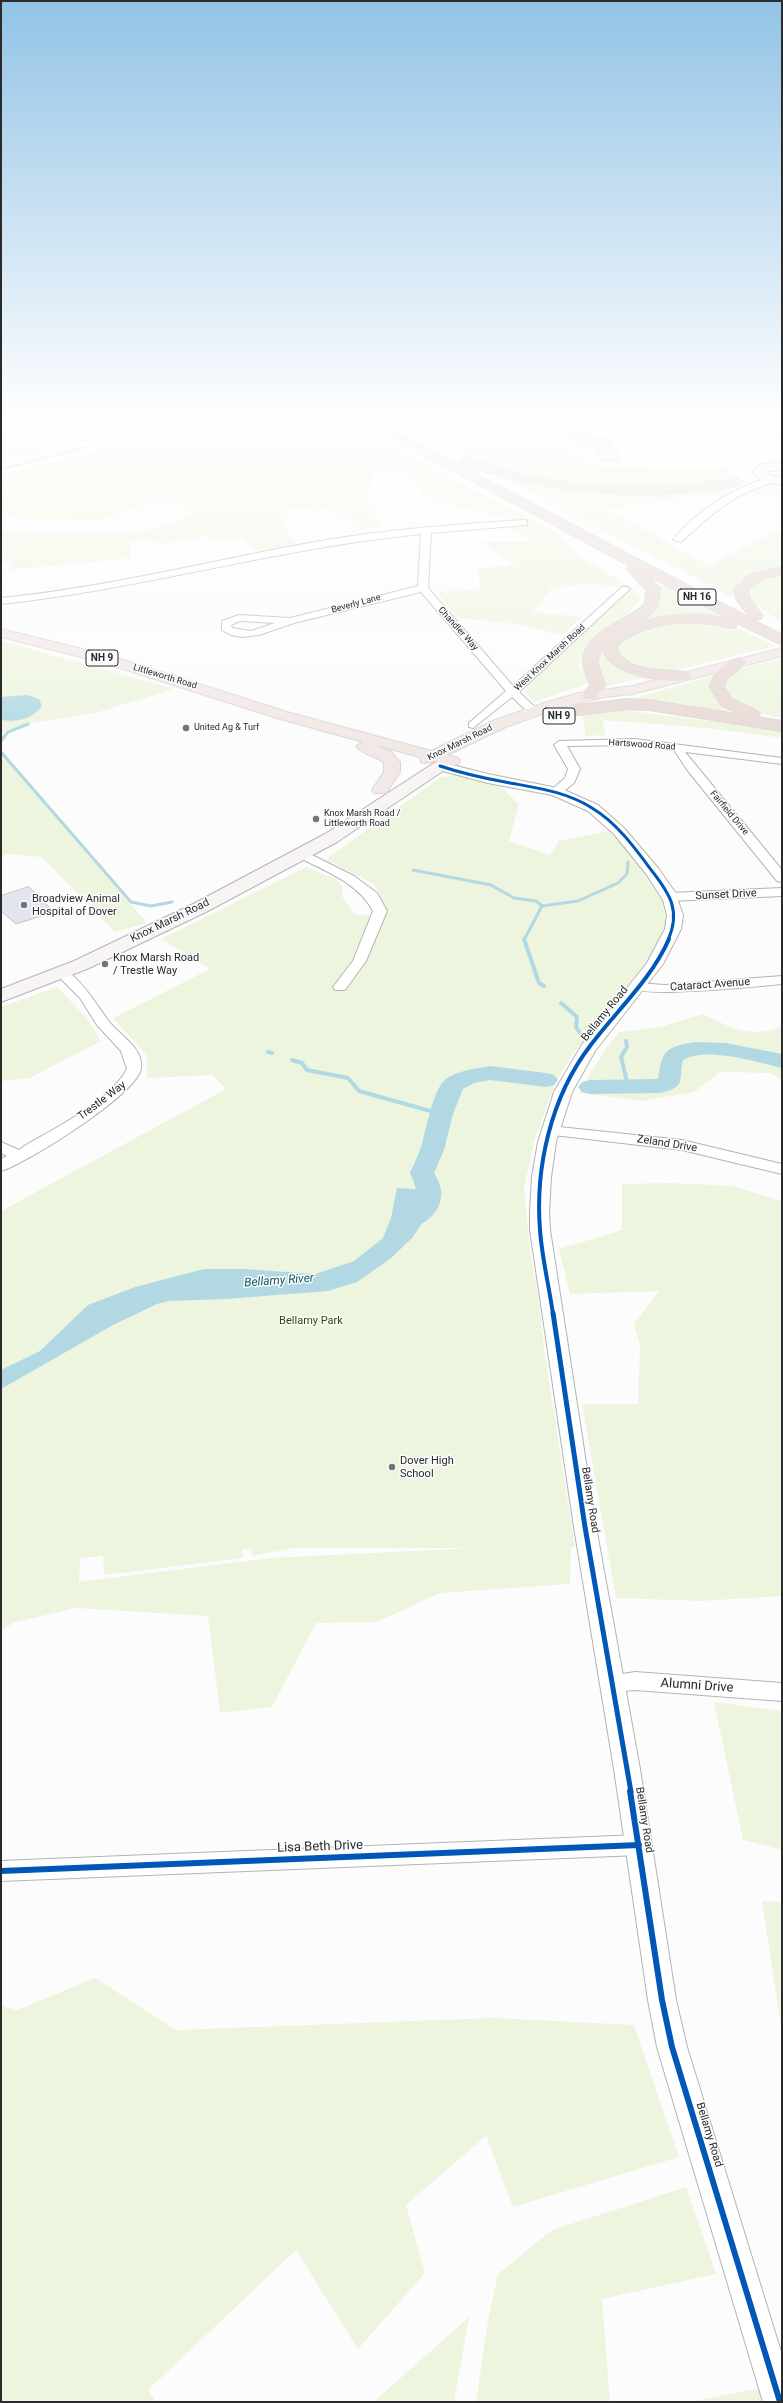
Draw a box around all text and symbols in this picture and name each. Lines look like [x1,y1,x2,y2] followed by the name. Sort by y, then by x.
[678,589,716,605] road number: NH 16
[330,592,382,616] street label: Beverly Lane
[436,605,480,653] street label: Chandler Way
[512,622,588,694] street label: West Knox Marsh Road
[86,650,118,666] road number: NH 9
[132,662,198,692] street label: Littleworth Road
[543,708,575,724] road number: NH 9
[181,723,191,733] marker: United Ag & Turf
[194,723,259,733] place label: United Ag & Turf
[426,723,494,763] street label: Knox Marsh Road
[608,737,676,753] street label: Hartswood Road
[707,789,751,837] street label: Fairfield Drive
[324,809,400,830] place label: Knox Marsh Road / Littleworth Road
[311,814,321,824] marker: Knox Marsh Road / Littleworth Road
[695,887,757,903] street label: Sunset Drive
[32,892,120,918] place label: Broadview Animal Hospital of Dover
[128,896,212,946] street label: Knox Marsh Road
[19,900,29,910] marker: Broadview Animal Hospital of Dover
[113,951,199,977] place label: Knox Marsh Road / Trestle Way
[100,959,110,969] marker: Knox Marsh Road / Trestle Way
[669,976,751,994] street label: Cataract Avenue
[579,984,631,1044] street label: Bellamy Road
[75,1079,129,1123] street label: Trestle Way
[636,1133,698,1155] street label: Zeland Drive
[244,1271,314,1291] water label: Bellamy River
[279,1314,343,1328] park label: Bellamy Park
[400,1454,454,1480] place label: Dover High School
[387,1462,397,1472] marker: Dover High School
[578,1466,602,1534] street label: Bellamy Road
[660,1676,734,1696] street label: Alumni Drive
[632,1786,656,1854] street label: Bellamy Road
[277,1838,363,1856] street label: Lisa Beth Drive
[693,2101,725,2169] street label: Bellamy Road

